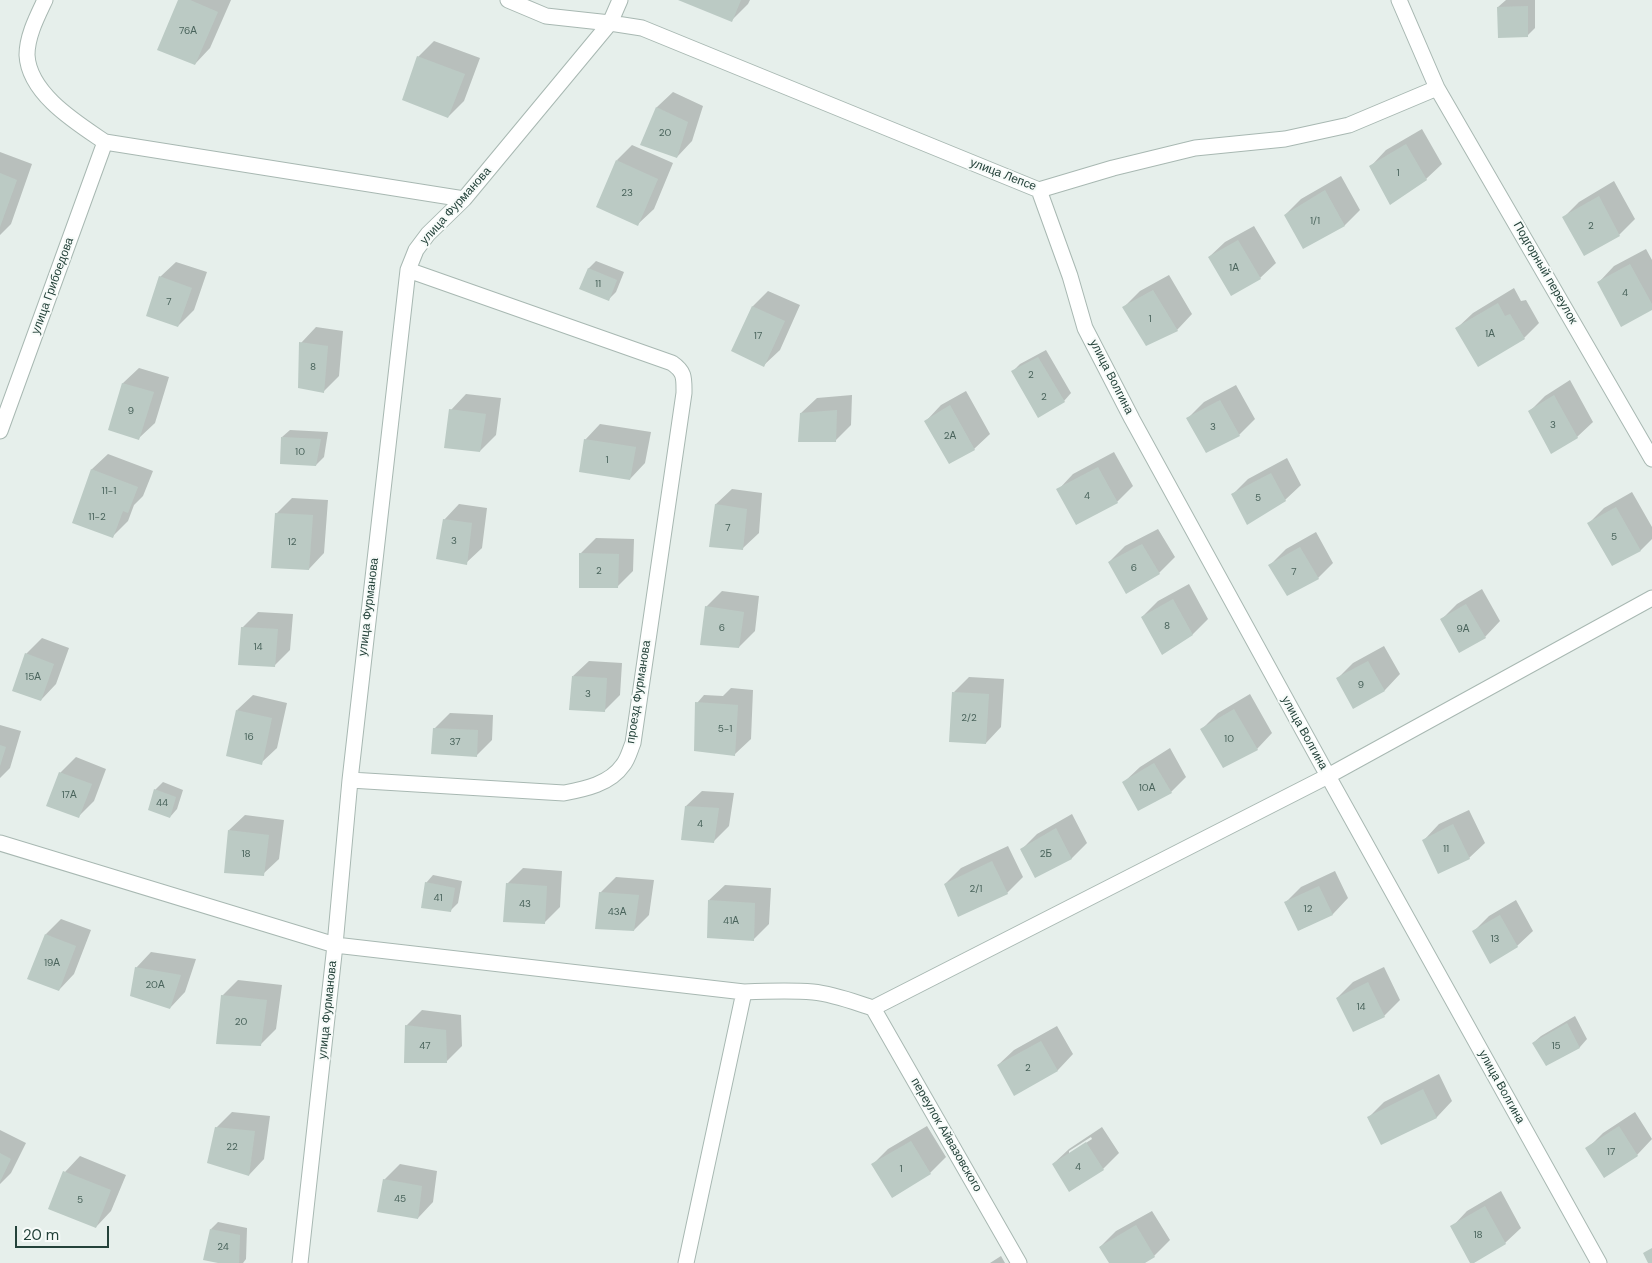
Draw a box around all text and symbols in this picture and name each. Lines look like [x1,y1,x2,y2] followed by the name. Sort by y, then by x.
[179,25,197,37] house number: 76А
[659,127,671,139] house number: 20
[968,156,1038,194] street label: улица Лепсе
[418,164,494,248] street label: улица Фурманова
[1396,167,1400,179] house number: 1
[621,187,633,199] house number: 23
[1310,215,1320,227] house number: 1/1
[1510,219,1580,327] street label: Подгорный переулок
[1588,220,1594,232] house number: 2
[29,236,77,336] street label: улица Грибоедова
[1229,262,1239,274] house number: 1А
[595,278,601,290] house number: 11
[1622,287,1628,299] house number: 4
[166,296,172,308] house number: 7
[1148,313,1152,325] house number: 1
[1485,328,1495,340] house number: 1А
[754,330,762,342] house number: 17
[1086,337,1136,417] street label: улица Волгина
[310,361,316,373] house number: 8
[1028,369,1034,381] house number: 2
[1041,391,1047,403] house number: 2
[128,405,134,417] house number: 9
[1550,419,1556,431] house number: 3
[1210,421,1216,433] house number: 3
[944,430,956,442] house number: 2А
[295,446,305,458] house number: 10
[605,454,609,466] house number: 1
[102,485,116,497] house number: 11-1
[1084,490,1090,502] house number: 4
[1255,492,1261,504] house number: 5
[88,511,106,523] house number: 11-2
[725,522,731,534] house number: 7
[1611,531,1617,543] house number: 5
[451,535,457,547] house number: 3
[288,536,296,548] house number: 12
[356,557,382,657] street label: улица Фурманова
[1131,562,1137,574] house number: 6
[596,565,602,577] house number: 2
[1291,566,1297,578] house number: 7
[1164,620,1170,632] house number: 8
[719,622,725,634] house number: 6
[1457,623,1469,635] house number: 9А
[624,639,654,745] street label: проезд Фурманова
[253,641,263,653] house number: 14
[25,671,41,683] house number: 15А
[1358,679,1364,691] house number: 9
[585,688,591,700] house number: 3
[1278,694,1330,772] street label: улица Волгина
[961,712,977,724] house number: 2/2
[718,723,732,735] house number: 5-1
[244,731,254,743] house number: 16
[1224,733,1234,745] house number: 10
[449,736,461,748] house number: 37
[1139,782,1155,794] house number: 10А
[61,789,77,801] house number: 17А
[156,797,168,809] house number: 44
[697,818,703,830] house number: 4
[1443,843,1449,855] house number: 11
[241,848,251,860] house number: 18
[1040,848,1052,860] house number: 2Б
[970,883,982,895] house number: 2/1
[433,892,443,904] house number: 41
[519,898,531,910] house number: 43
[1304,903,1312,915] house number: 12
[608,906,626,918] house number: 43А
[723,915,739,927] house number: 41А
[1490,933,1500,945] house number: 13
[44,957,60,969] house number: 19А
[316,960,340,1060] street label: улица Фурманова
[145,979,165,991] house number: 20А
[1356,1001,1366,1013] house number: 14
[235,1016,247,1028] house number: 20
[419,1040,431,1052] house number: 47
[1551,1040,1561,1052] house number: 15
[1475,1048,1527,1126] street label: улица Волгина
[1025,1062,1031,1074] house number: 2
[908,1076,984,1194] street label: переулок Айвазовского
[226,1141,238,1153] house number: 22
[1607,1146,1615,1158] house number: 17
[1075,1161,1081,1173] house number: 4
[899,1163,903,1175] house number: 1
[394,1193,406,1205] house number: 45
[77,1194,83,1206] house number: 5
[18,1216,111,1248] scale bar
[23,1225,59,1245] text: 20 m
[1473,1229,1483,1241] house number: 18
[217,1241,229,1253] house number: 24

